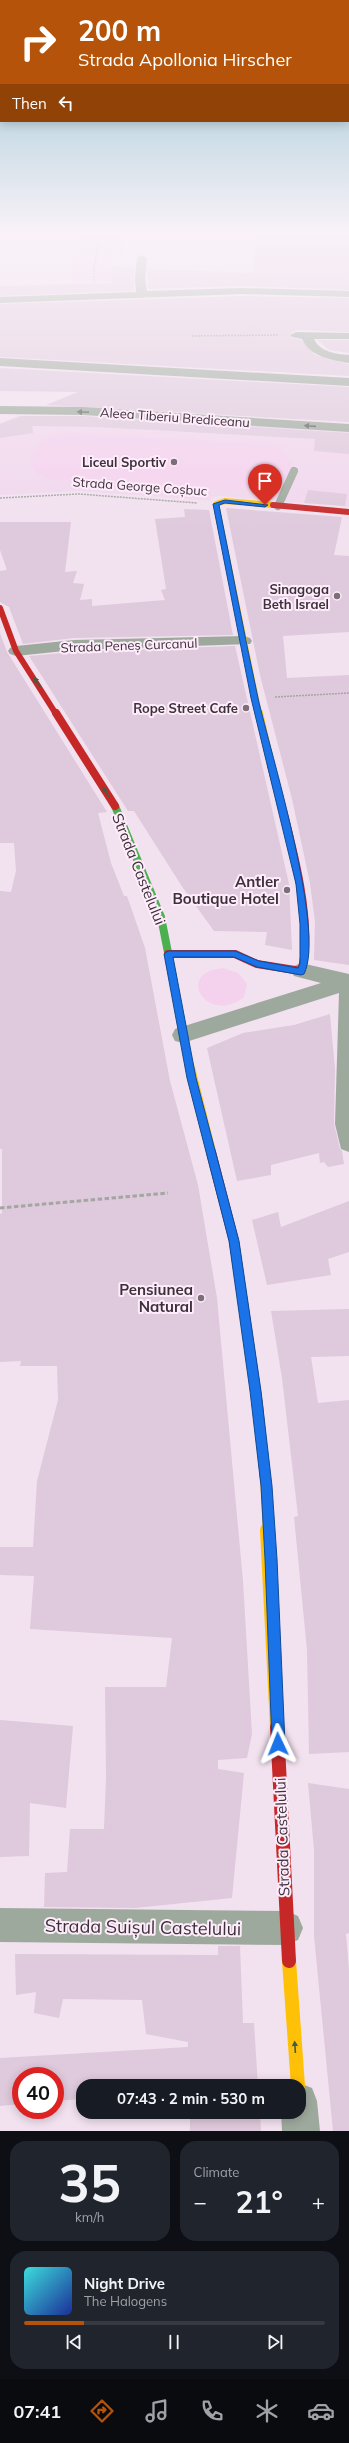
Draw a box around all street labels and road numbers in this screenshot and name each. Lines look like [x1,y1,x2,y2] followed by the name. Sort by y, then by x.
[99,404,251,430] street label: Aleea Tiberiu Brediceanu
[72,473,208,500] street label: Strada George Coșbuc
[60,635,198,656] street label: Strada Peneș Curcanul
[108,810,170,928] street label: Strada Castelului
[270,1777,294,1897] street label: Strada Castelului
[45,1914,241,1940] street label: Strada Suișul Castelului

